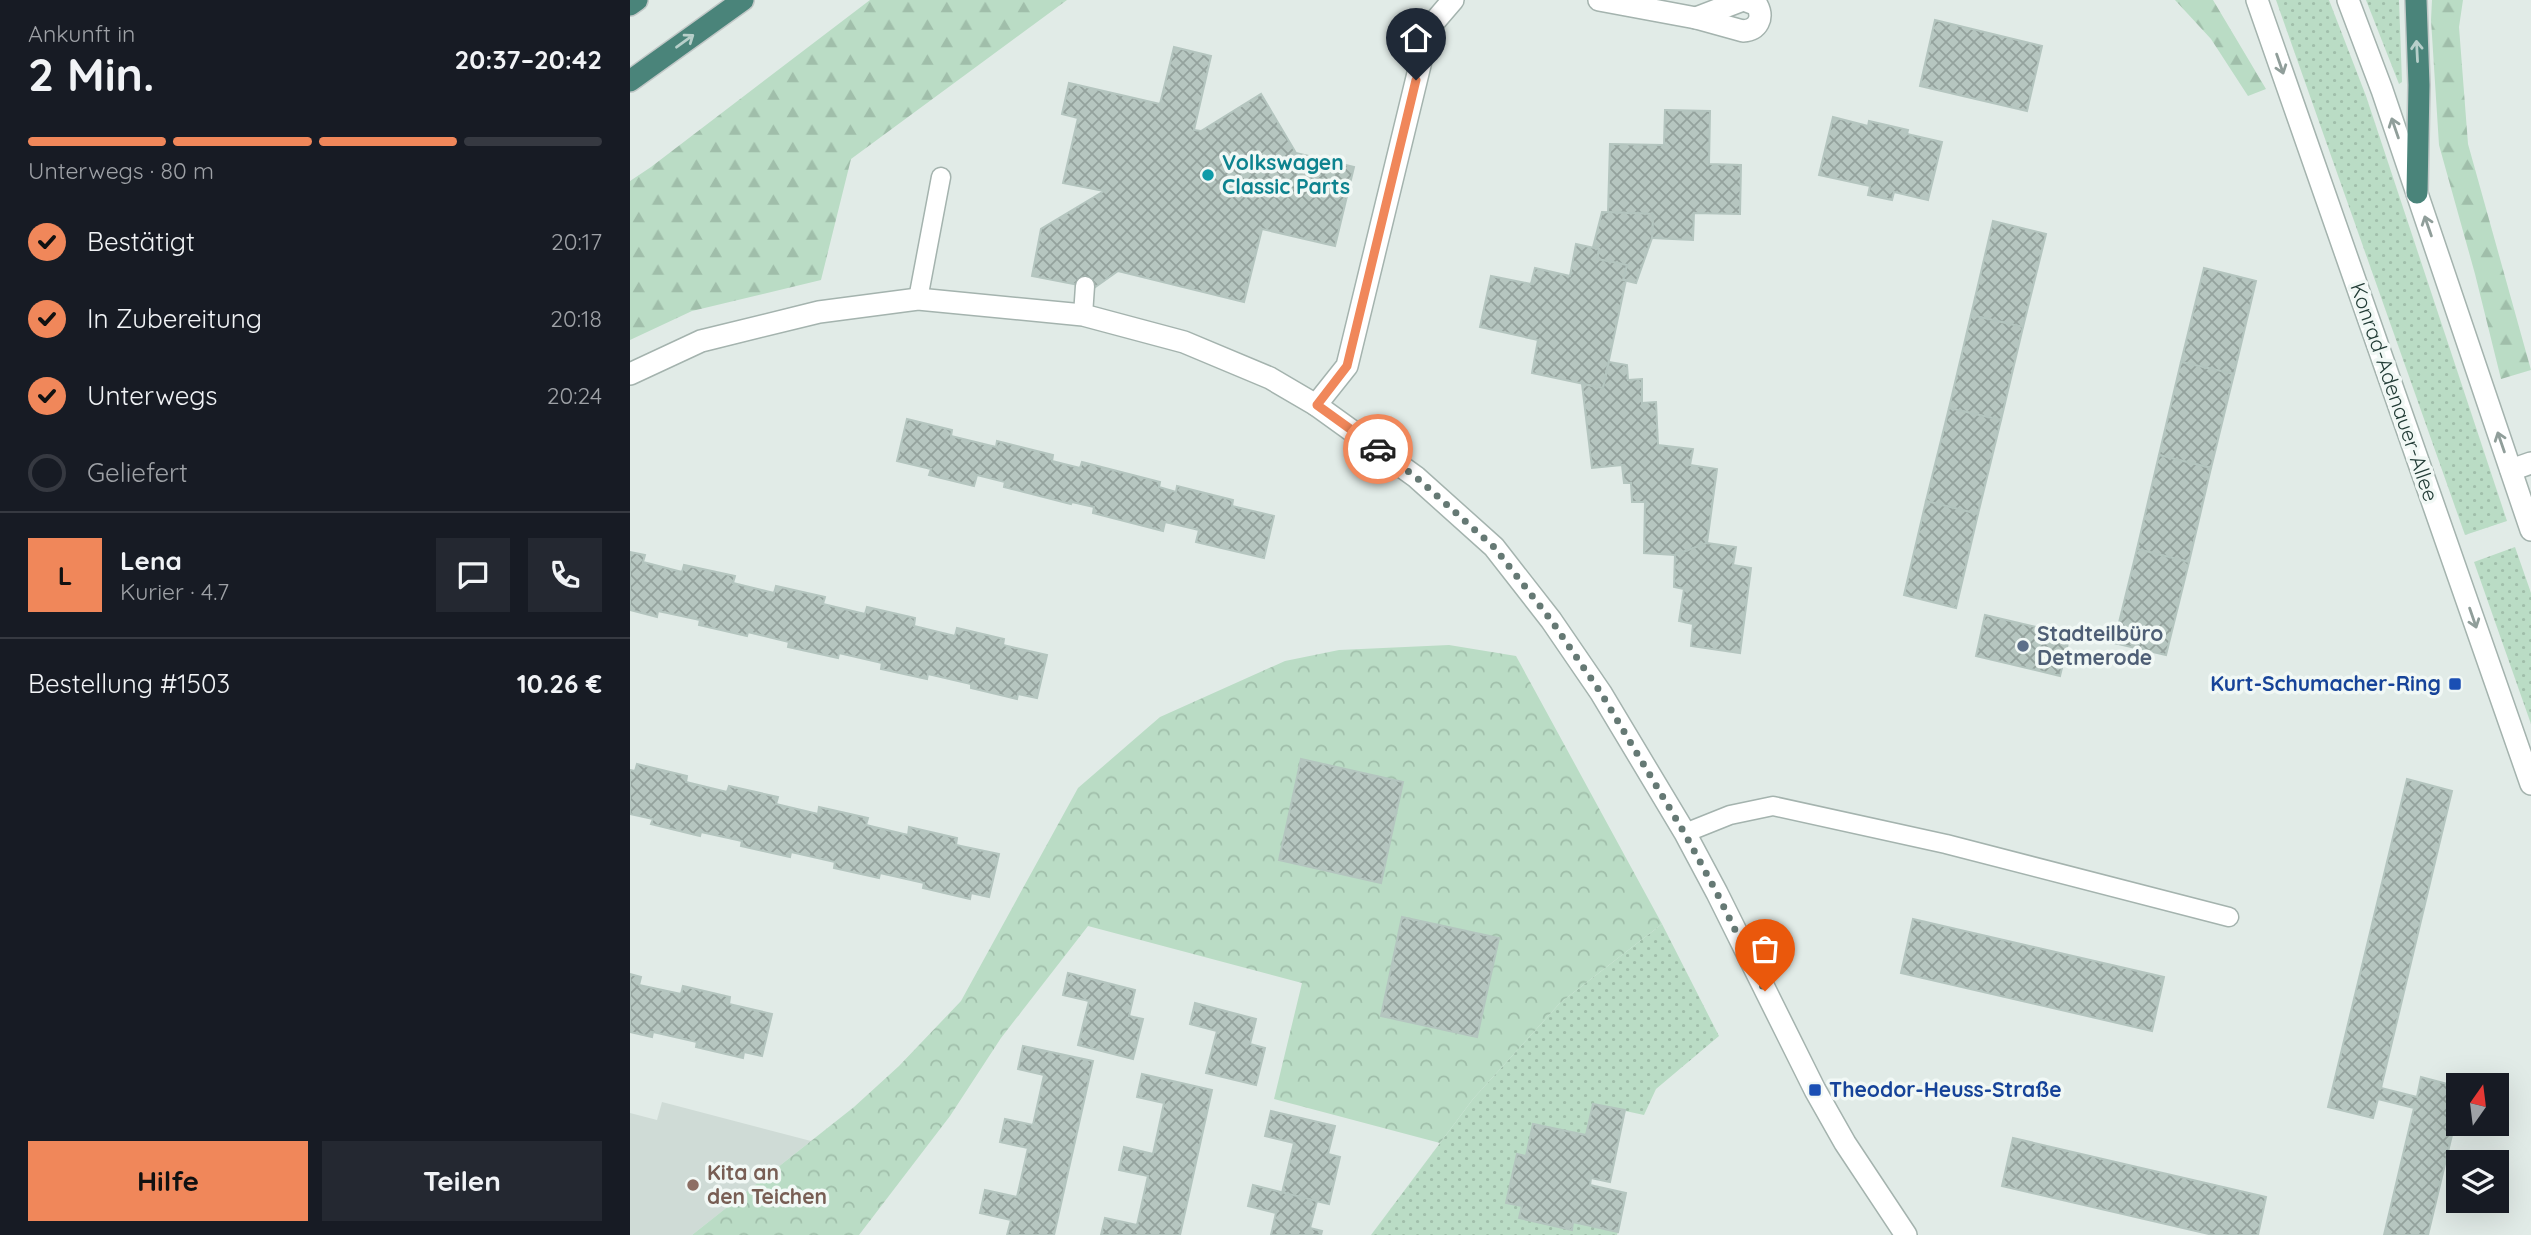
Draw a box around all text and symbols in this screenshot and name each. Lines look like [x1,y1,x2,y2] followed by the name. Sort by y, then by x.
[1386,8,1446,80] pin
[28,19,135,48] text: Ankunft in
[1397,19,1435,57] icon: home
[676,34,695,49] one-way arrow
[2410,40,2423,63] one-way arrow
[455,43,602,76] text: 20:37–20:42
[28,45,154,103] text: 2 Min.
[2275,53,2287,75] one-way arrow
[2388,117,2401,139] one-way arrow
[1222,149,1350,199] place label: Volkswagen Classic Parts
[28,156,214,185] text: Unterwegs · 80 m
[1200,167,1216,183] marker: Volkswagen Classic Parts
[2421,216,2434,238] one-way arrow
[28,223,66,261] icon: check
[87,225,195,258] text: Bestätigt
[551,227,602,256] text: 20:17
[2345,279,2445,505] street label: Konrad-Adenauer-Allee
[28,300,66,338] icon: check
[87,302,262,335] text: In Zubereitung
[550,304,602,333] text: 20:18
[28,377,66,415] icon: check
[87,379,218,412] text: Unterwegs
[547,381,602,410] text: 20:24
[1343,414,1413,484] courier
[1359,430,1397,468] icon: car
[2494,431,2507,453] one-way arrow
[87,456,188,489] text: Geliefert
[436,538,510,612] button: chat
[528,538,602,612] button: phone
[120,544,182,577] text: Lena
[58,559,72,592] text: L
[120,577,229,606] text: Kurier · 4.7
[2468,607,2480,629] one-way arrow
[2037,620,2163,670] place label: Stadteilbüro Detmerode
[2015,638,2031,654] marker: Stadteilbüro Detmerode
[28,667,230,700] text: Bestellung #1503
[517,667,602,700] text: 10.26 €
[2210,670,2441,696] place label: Kurt-Schumacher-Ring
[2447,676,2463,692] marker: Kurt-Schumacher-Ring
[1735,919,1795,991] pin
[1746,930,1784,968] icon: bag
[2446,1073,2510,1136] north arrow
[2446,1073,2509,1213] map controls
[1829,1076,2062,1102] place label: Theodor-Heuss-Straße
[1807,1082,1823,1098] marker: Theodor-Heuss-Straße
[28,1141,308,1221] button: Hilfe
[322,1141,602,1221] button: Teilen
[2446,1150,2509,1213] button: layers
[707,1159,827,1209] place label: Kita an den Teichen
[685,1177,701,1193] marker: Kita an den Teichen

